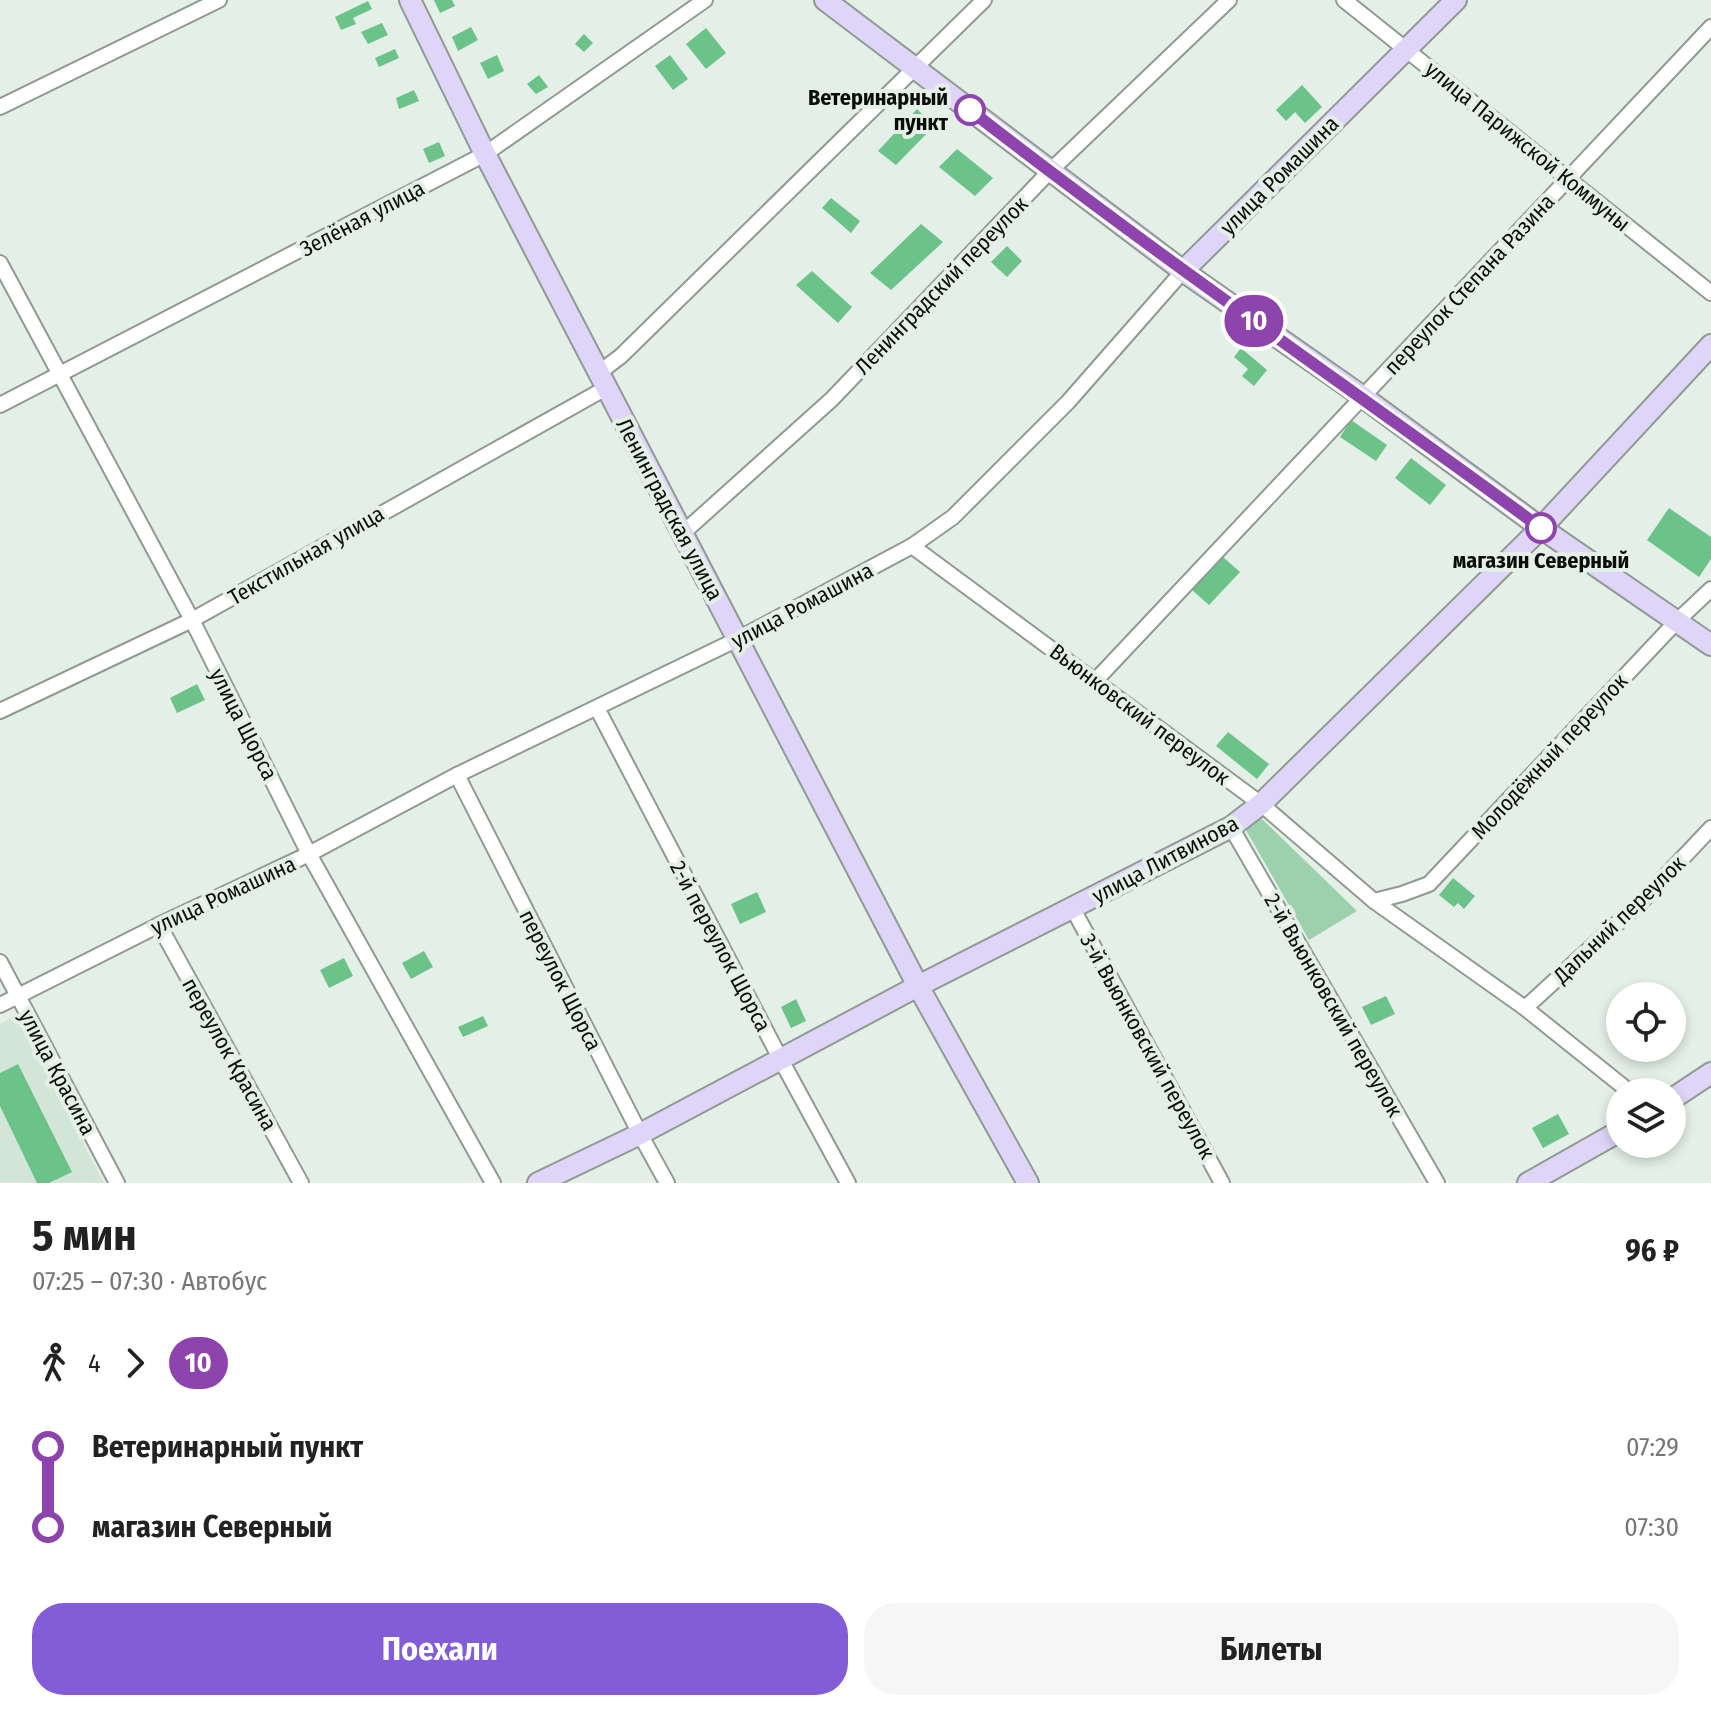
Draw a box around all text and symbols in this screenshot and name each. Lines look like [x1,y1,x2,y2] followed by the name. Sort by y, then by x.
[1420,55,1636,237] street label: улица Парижской Коммуны
[808,84,949,136] place label: Ветеринарный пункт
[955,95,985,125] marker: Ветеринарный пункт
[1214,110,1344,240] street label: улица Ромашина
[295,174,429,263] street label: Зелёная улица
[1378,188,1560,380] street label: переулок Степана Разина
[849,190,1034,380] street label: Ленинградский переулок
[1218,295,1290,347] line badge: 10
[1240,304,1268,337] text: 10
[610,414,729,605] street label: Ленинградская улица
[224,500,389,611] street label: Текстильная улица
[1526,513,1556,543] marker: магазин Северный
[1453,547,1629,574] place label: магазин Северный
[727,557,878,654] street label: улица Ромашина
[1044,638,1236,791] street label: Вьюнковский переулок
[204,664,283,785] street label: улица Щорса
[1466,667,1634,845] street label: Молодёжный переулок
[1087,810,1243,909] street label: улица Литвинова
[1547,849,1691,990] street label: Дальний переулок
[146,850,300,941] street label: улица Ромашина
[664,856,777,1036] street label: 2-й переулок Щорса
[1259,889,1409,1122] street label: 2-й Вьюнковский переулок
[513,905,608,1055] street label: переулок Щорса
[1074,929,1221,1164] street label: 3-й Вьюнковский переулок
[176,973,283,1135] street label: переулок Красина
[1606,982,1686,1158] map controls
[1606,982,1686,1062] button: locate
[13,1005,102,1140] street label: улица Красина
[1606,1078,1686,1158] button: layers
[32,1209,137,1262] text: 5 мин
[1625,1233,1679,1269] text: 96 ₽
[32,1266,267,1297] text: 07:25 – 07:30 · Автобус
[32,1341,76,1385] icon: walk
[113,1341,157,1385] icon: forward
[185,1346,212,1379] text: 10
[88,1348,101,1379] text: 4
[92,1429,363,1465] text: Ветеринарный пункт
[1626,1432,1679,1463] text: 07:29
[92,1509,332,1545] text: магазин Северный
[1624,1512,1679,1543] text: 07:30
[32,1603,848,1695] button: Поехали
[864,1603,1679,1695] button: Билеты

